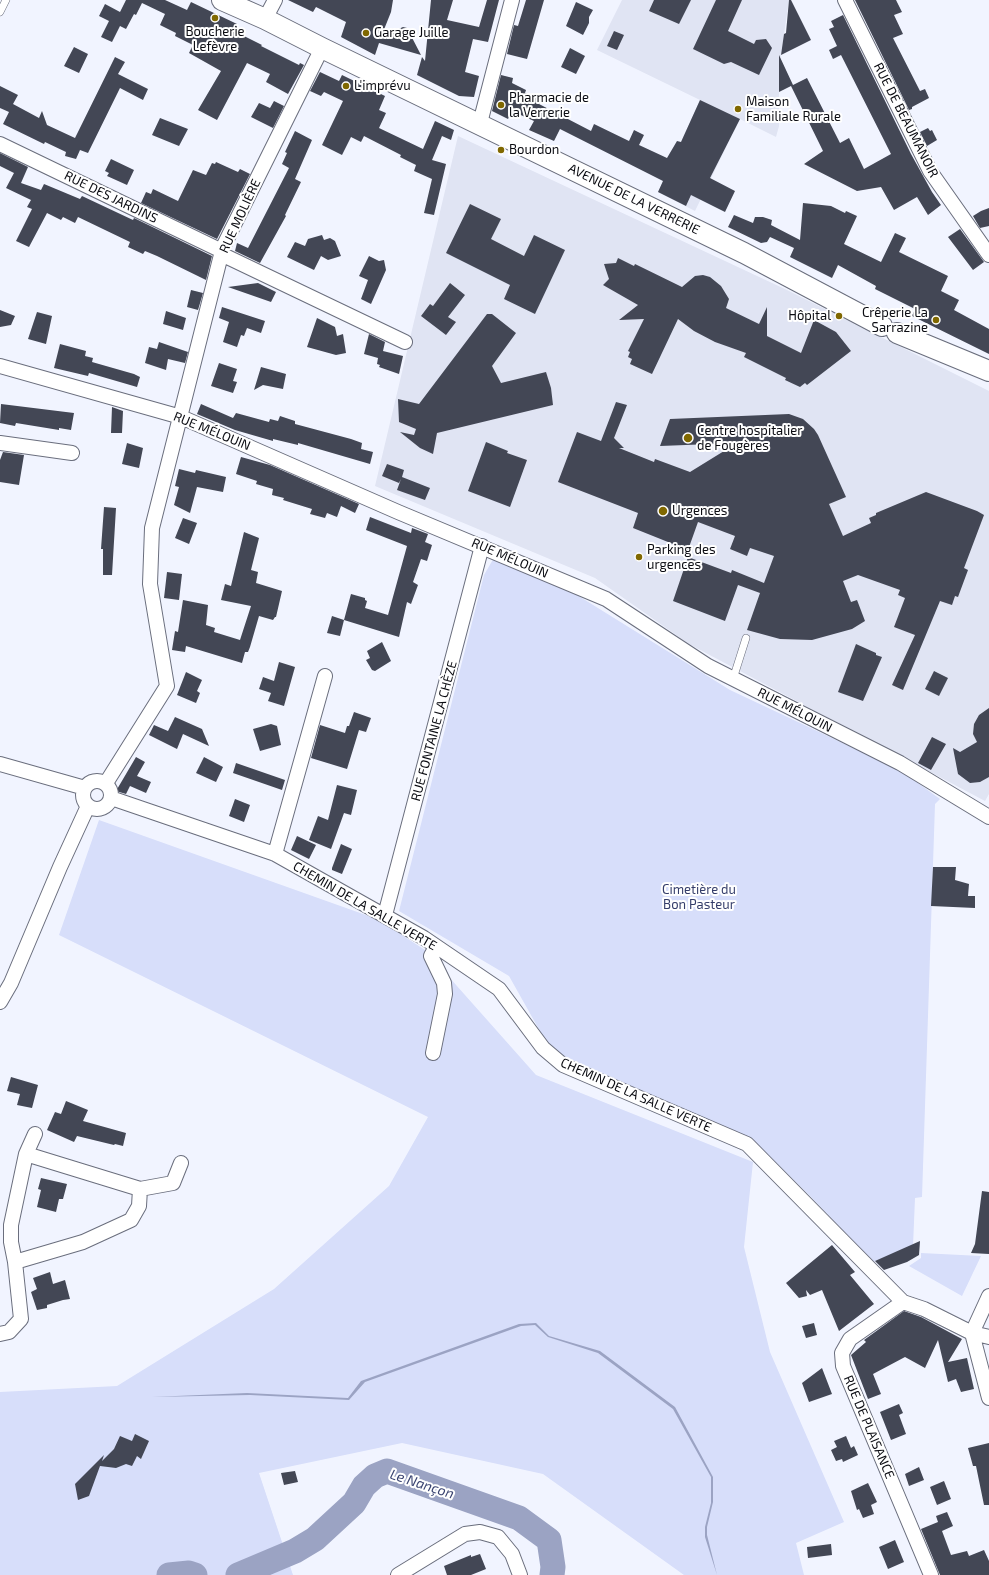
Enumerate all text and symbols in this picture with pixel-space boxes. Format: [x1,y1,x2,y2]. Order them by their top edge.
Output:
marker: Boucherie Lefèvre [210,13,220,23]
place label: Boucherie Lefèvre [185,24,245,55]
place label: Garage Juille [374,25,448,41]
marker: Garage Juille [361,28,371,38]
street label: RUE DE BEAUMANOIR [870,60,942,180]
place label: L'imprévu [354,78,411,94]
marker: L'imprévu [341,81,351,91]
place label: Pharmacie de la Verrerie [509,90,589,121]
place label: Maison Familiale Rurale [746,94,841,125]
marker: Pharmacie de la Verrerie [496,100,506,110]
marker: Maison Familiale Rurale [733,104,743,114]
place label: Bourdon [509,142,559,158]
marker: Bourdon [496,145,506,155]
street label: AVENUE DE LA VERRERIE [566,160,702,238]
street label: RUE DES JARDINS [62,168,160,226]
street label: RUE MOLIÈRE [216,177,264,255]
place label: Crêperie La Sarrazine [862,305,928,336]
place label: Hôpital [788,308,831,324]
marker: Hôpital [834,311,844,321]
marker: Crêperie La Sarrazine [931,315,941,325]
street label: RUE MÉLOUIN [171,408,253,454]
place label: Centre hospitalier de Fougères [697,423,802,454]
marker: Centre hospitalier de Fougères [682,432,694,444]
place label: Urgences [672,503,727,519]
marker: Urgences [657,505,669,517]
street label: RUE MÉLOUIN [469,535,551,581]
place label: Parking des urgences [647,542,716,573]
marker: Parking des urgences [634,552,644,562]
street label: RUE FONTAINE LA CHÈZE [408,659,460,803]
street label: RUE MÉLOUIN [755,684,835,736]
street label: CHEMIN DE LA SALLE VERTE [290,858,440,954]
park label: Cimetière du Bon Pasteur [662,882,736,913]
street label: CHEMIN DE LA SALLE VERTE [558,1055,714,1135]
street label: RUE DE PLAISANCE [840,1373,898,1481]
water label: Le Nançon [388,1466,456,1502]

